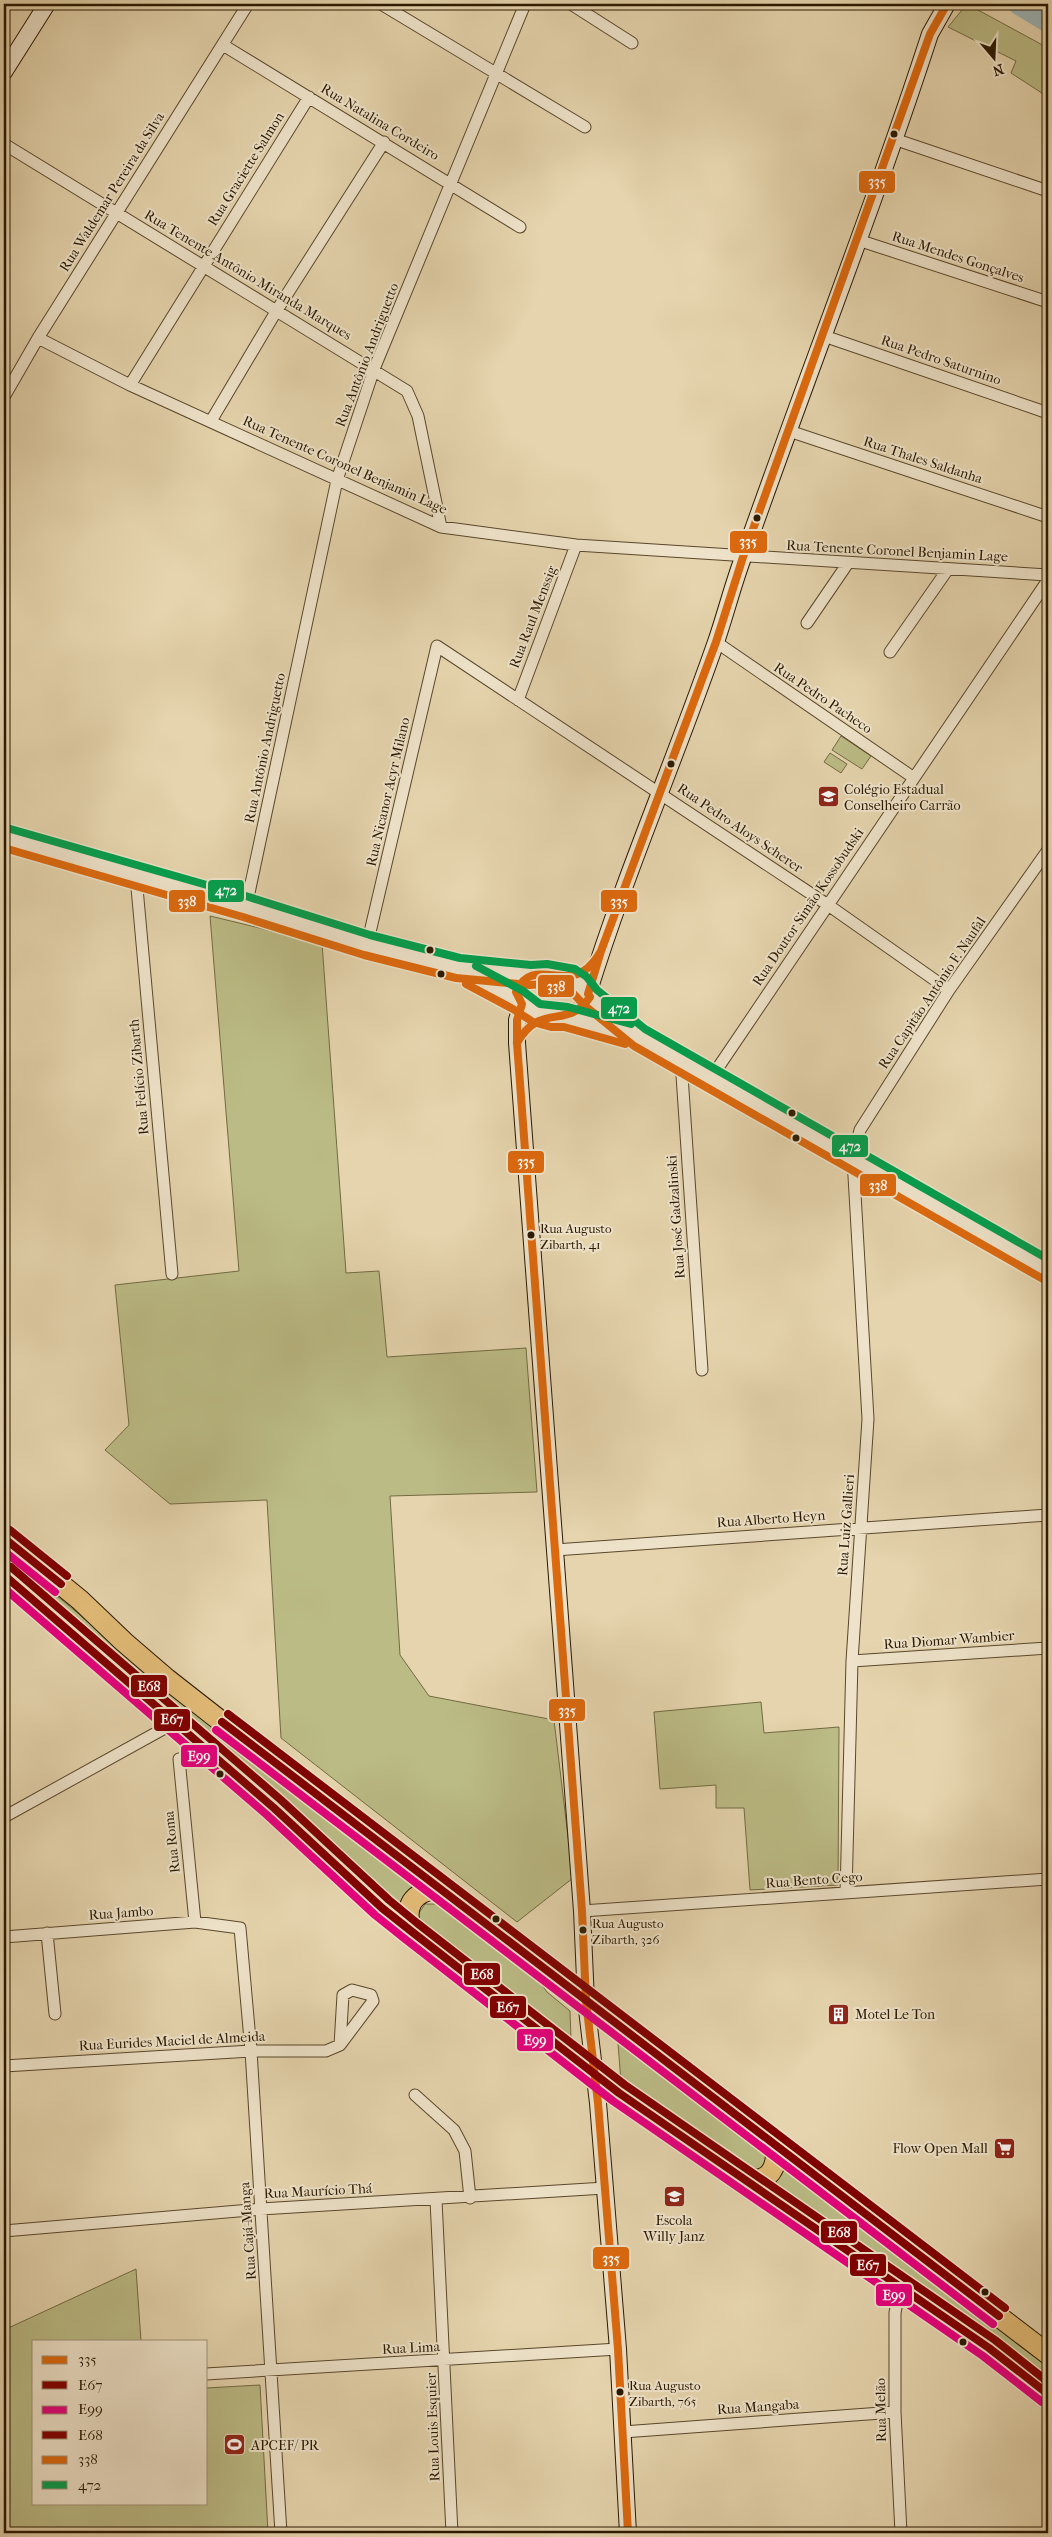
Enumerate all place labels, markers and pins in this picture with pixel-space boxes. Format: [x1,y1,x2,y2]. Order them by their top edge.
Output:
unlabelled marker [889,129,899,139]
unlabelled marker [752,513,762,523]
unlabelled marker [666,759,676,769]
place label: Colégio Estadual Conselheiro Carrão [844,781,961,814]
school or university icon: Colégio Estadual Conselheiro Carrão [816,785,840,809]
unlabelled marker [425,945,435,955]
unlabelled marker [436,969,446,979]
unlabelled marker [787,1108,797,1118]
unlabelled marker [791,1133,801,1143]
place label: Rua Augusto Zibarth, 41 [540,1221,612,1252]
marker: Rua Augusto Zibarth, 41 [526,1230,536,1240]
unlabelled marker [215,1769,225,1779]
unlabelled marker [491,1914,501,1924]
place label: Rua Augusto Zibarth, 326 [592,1916,664,1947]
marker: Rua Augusto Zibarth, 326 [578,1925,588,1935]
building icon: Motel Le Ton [827,2002,851,2026]
place label: Motel Le Ton [855,2006,935,2023]
supermarket icon: Flow Open Mall [992,2136,1016,2160]
place label: Flow Open Mall [892,2140,988,2157]
school or university icon: Escola Willy Janz [662,2185,686,2209]
place label: Escola Willy Janz [642,2212,705,2245]
unlabelled marker [980,2287,990,2297]
unlabelled marker [958,2337,968,2347]
place label: Rua Augusto Zibarth, 765 [629,2378,701,2409]
marker: Rua Augusto Zibarth, 765 [615,2387,625,2397]
sports icon: APCEF/ PR [223,2433,247,2457]
place label: APCEF/ PR [250,2437,320,2454]

